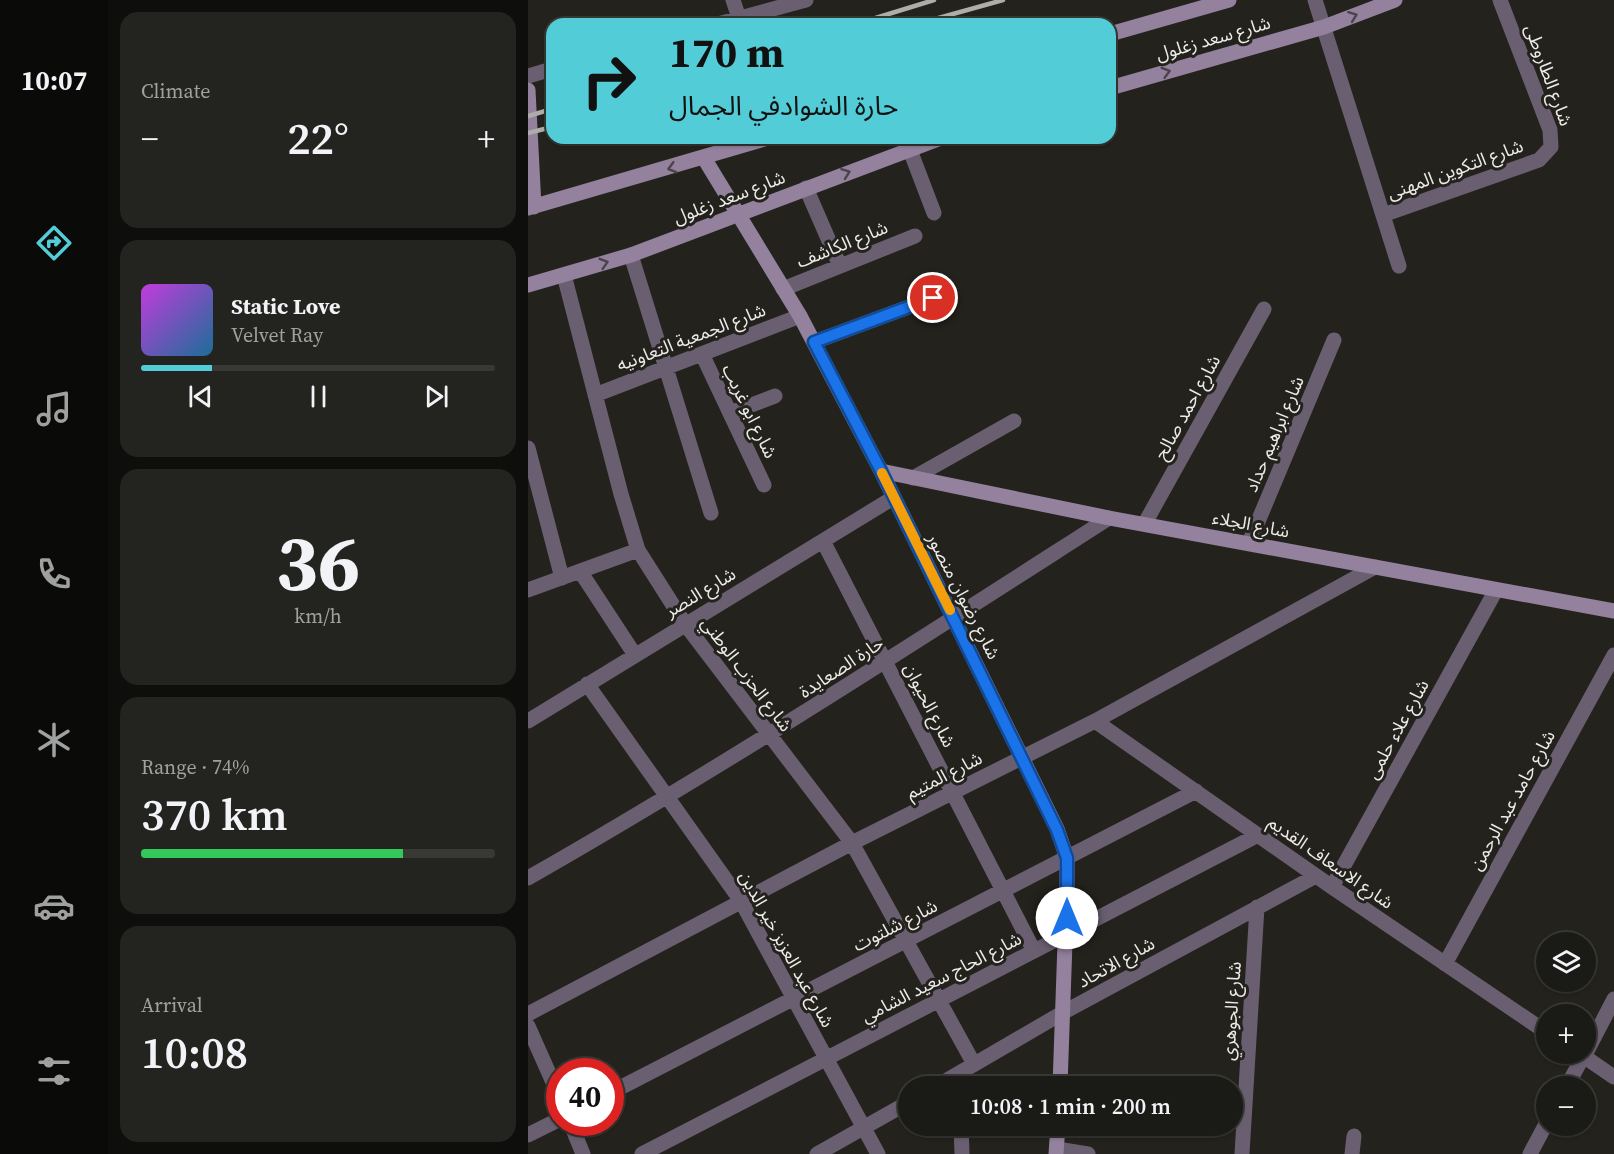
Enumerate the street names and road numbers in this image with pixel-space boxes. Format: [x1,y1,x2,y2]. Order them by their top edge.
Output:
street label: شارع سعد زغلول [1153,10,1274,68]
street label: شارع الطاروطى [1517,21,1579,130]
street label: شارع التكوين المهنى [1383,133,1527,207]
street label: شارع سعد زغلول [669,164,789,232]
street label: شارع الكاشف [793,214,892,276]
street label: شارع الجمعية التعاونيه [613,297,770,379]
street label: شارع احمد صالح [1148,350,1228,465]
street label: شارع ابو غريب [715,360,784,463]
street label: شارع ابراهيم حداد [1238,372,1312,497]
street label: شارع الجلاء [1210,504,1292,546]
street label: شارع رضوان منصور [919,528,1007,664]
street label: شارع النصر [659,561,741,625]
street label: شارع الحزب الوطني [694,611,799,738]
street label: حارة الصعايدة [794,630,888,704]
street label: شارع الحيوان [896,659,962,752]
street label: شارع علاء حلمى [1359,675,1436,784]
street label: شارع حامد عبد الرحمن [1463,725,1563,876]
street label: شارع المتيم [902,745,987,807]
street label: شارع الاسعاف القديم [1262,809,1399,916]
street label: شارع عبد العزيز خير الدين [732,866,841,1033]
street label: شارع شلتوت [848,893,943,959]
street label: شارع الحاج سعيد الشامي [857,926,1026,1030]
street label: شارع الاتحاد [1073,931,1160,995]
street label: شارع الجوهري [1215,961,1249,1062]

